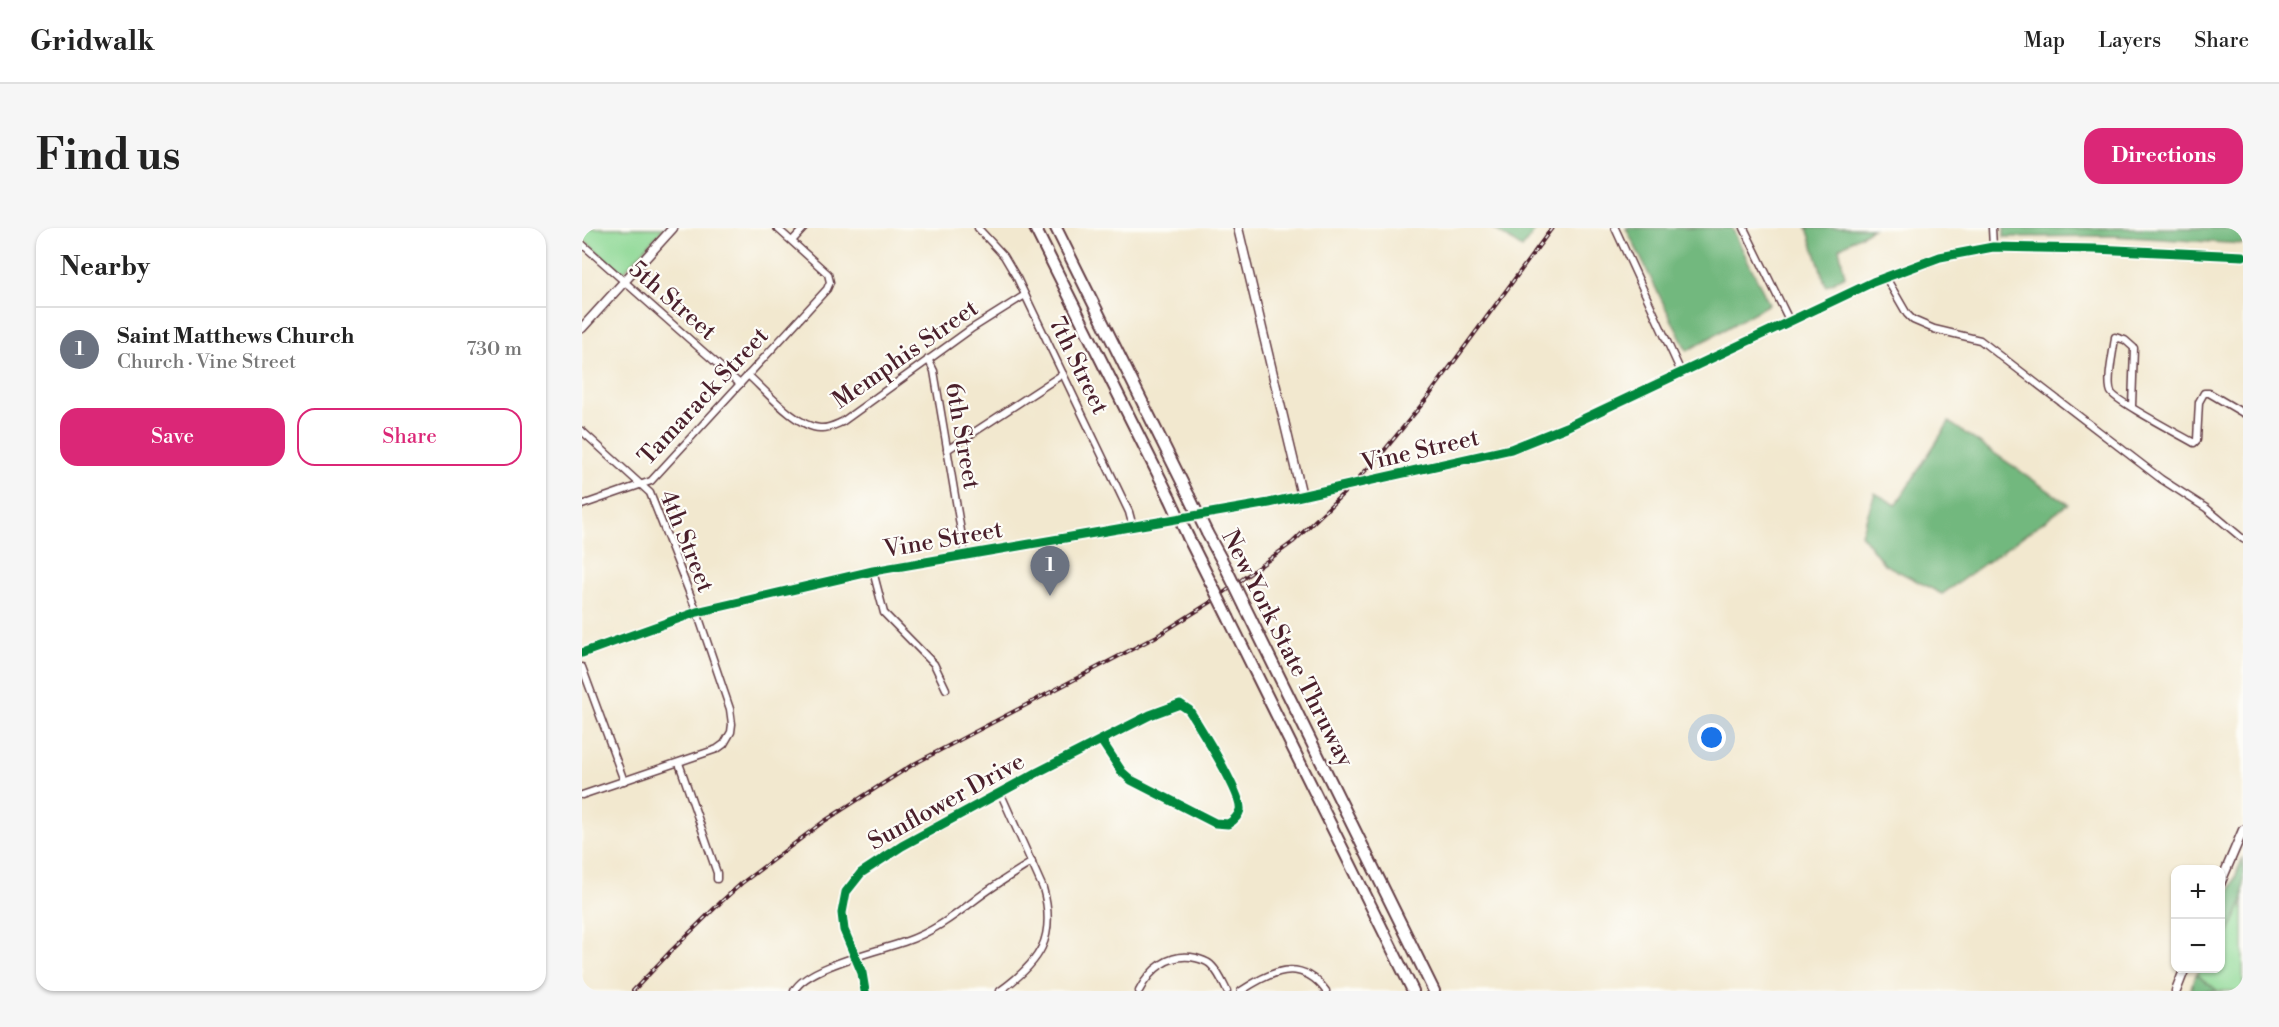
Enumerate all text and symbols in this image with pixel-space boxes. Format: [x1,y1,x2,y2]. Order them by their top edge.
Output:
text: Gridwalk [30,24,154,59]
text: Map [2024,28,2065,54]
text: Layers [2098,28,2161,54]
text: Share [2194,28,2249,54]
button: Directions [2084,128,2243,184]
text: Find us [36,130,180,183]
text: Nearby [60,251,150,283]
street label: 5th Street [622,255,723,347]
street label: Memphis Street [827,293,985,416]
street label: 7th Street [1042,312,1115,420]
street label: Tamarack Street [632,321,776,472]
text: Saint Matthews Church [117,323,354,350]
text: 1 [75,337,84,362]
text: 730 m [466,337,522,362]
text: Church · Vine Street [117,350,296,375]
street label: 6th Street [938,381,986,492]
button: Save [60,408,285,466]
button: Share [297,408,522,466]
street label: Vine Street [1357,423,1483,479]
street label: 4th Street [652,486,720,597]
street label: Vine Street [880,515,1005,565]
street label: New York State Thruway [1214,525,1360,772]
pin: 1 [1030,546,1070,596]
your location [1697,723,1726,752]
street label: Sunflower Drive [863,747,1030,857]
map controls [2171,865,2225,973]
button: + [2171,865,2225,919]
button: − [2171,919,2225,973]

